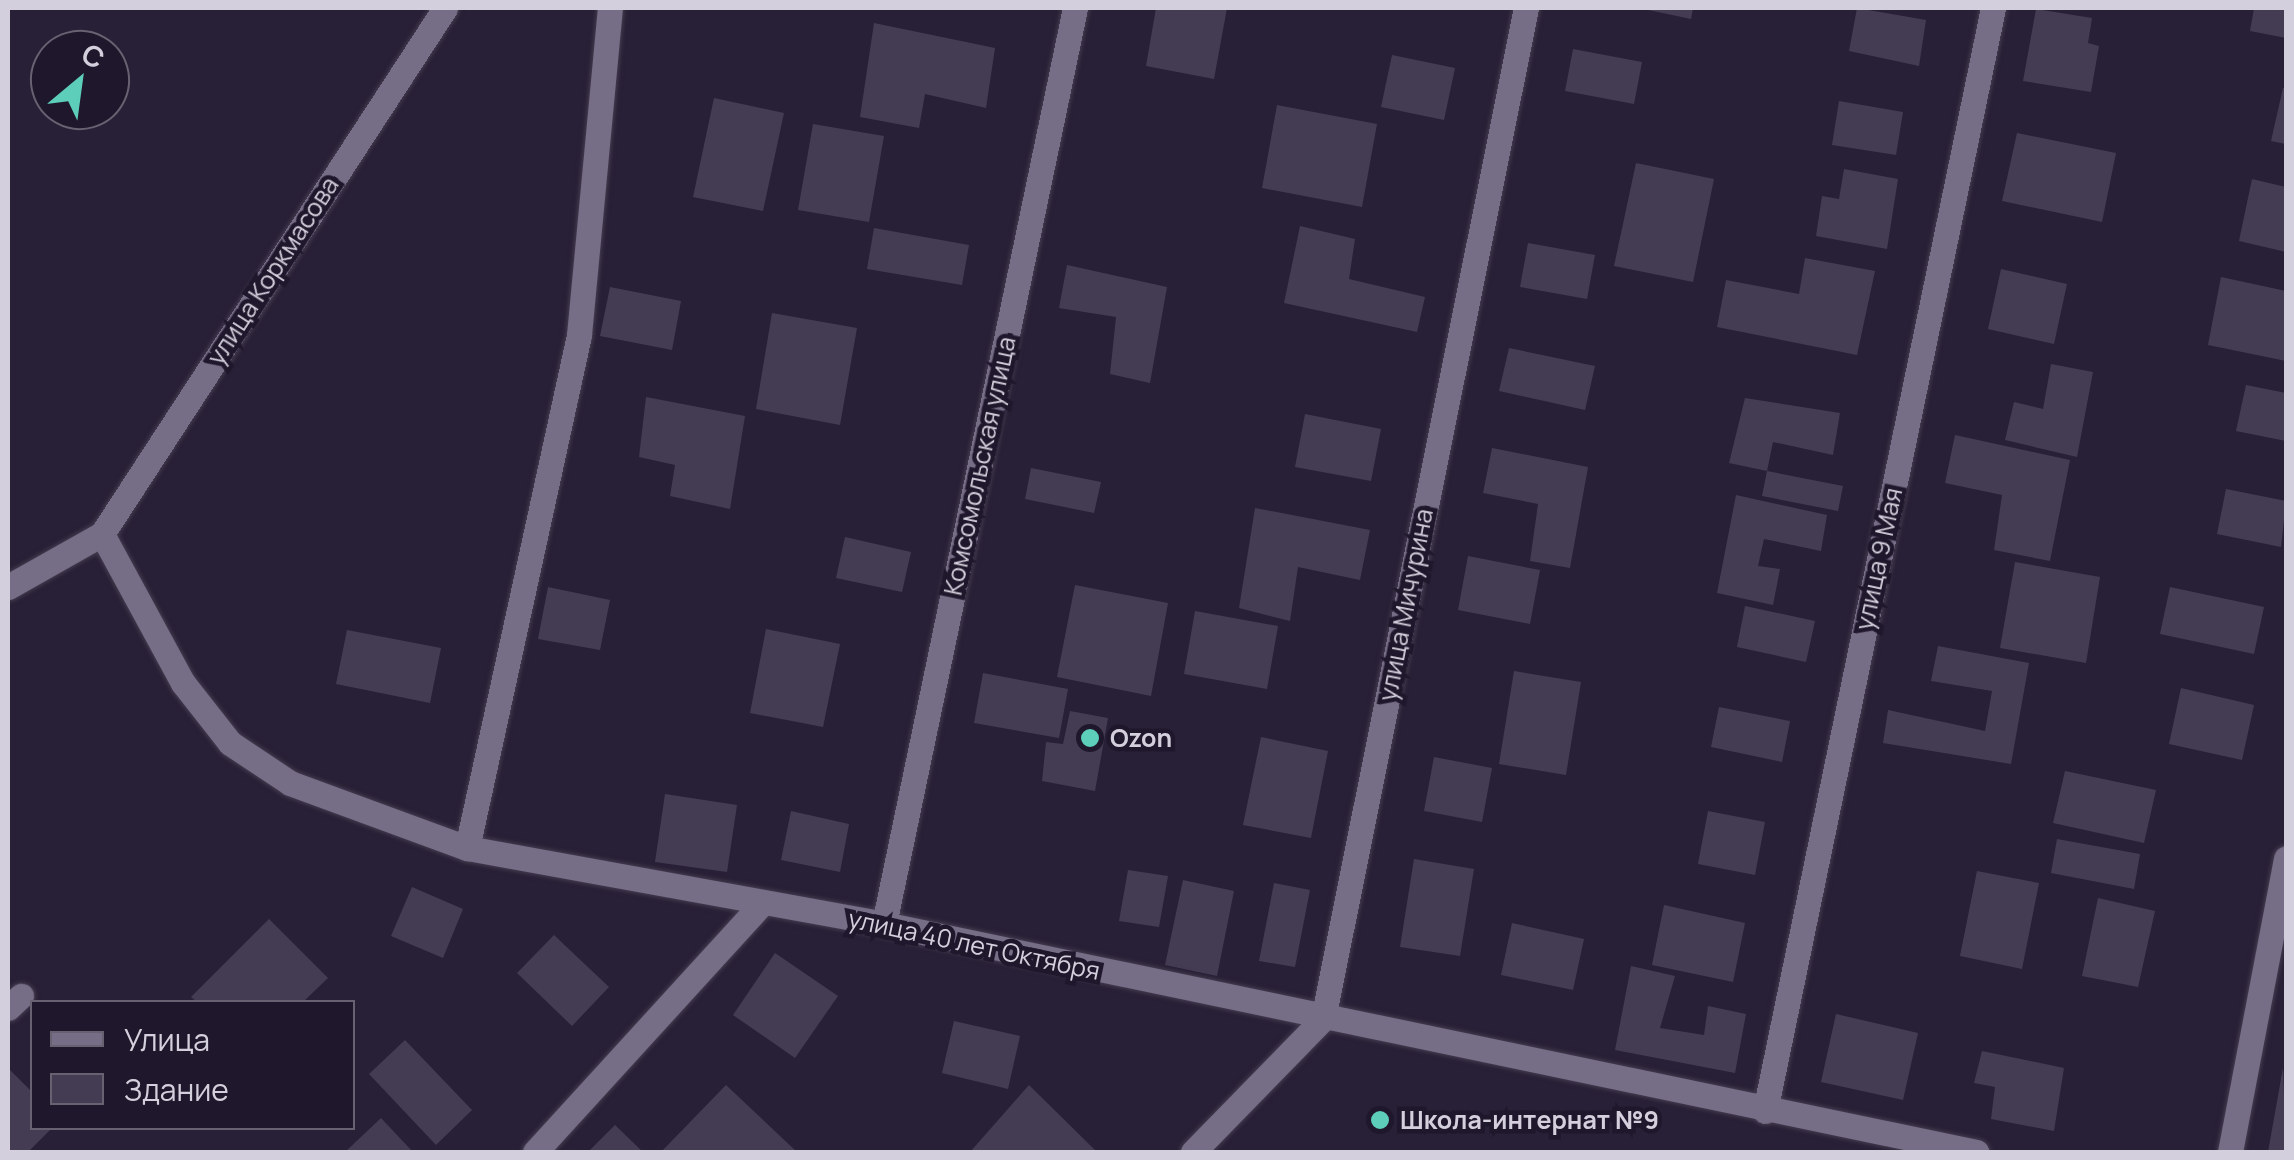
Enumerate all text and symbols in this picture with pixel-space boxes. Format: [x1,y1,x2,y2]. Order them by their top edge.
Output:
north arrow [30,30,130,130]
text: С [75,34,112,77]
street label: улица Коркмасова [201,171,345,371]
street label: Комсомольская улица [938,334,1022,598]
street label: улица 9 Мая [1849,485,1909,633]
street label: улица Мичурина [1373,506,1439,704]
place label: Ozon [1110,723,1172,753]
marker: Ozon [1079,727,1101,749]
street label: улица 40 лет Октября [845,904,1103,986]
legend [30,1000,355,1130]
text: Улица [124,1019,210,1060]
text: Здание [124,1069,229,1110]
place label: Школа-интернат №9 [1400,1105,1659,1135]
marker: Школа-интернат №9 [1369,1109,1391,1131]

